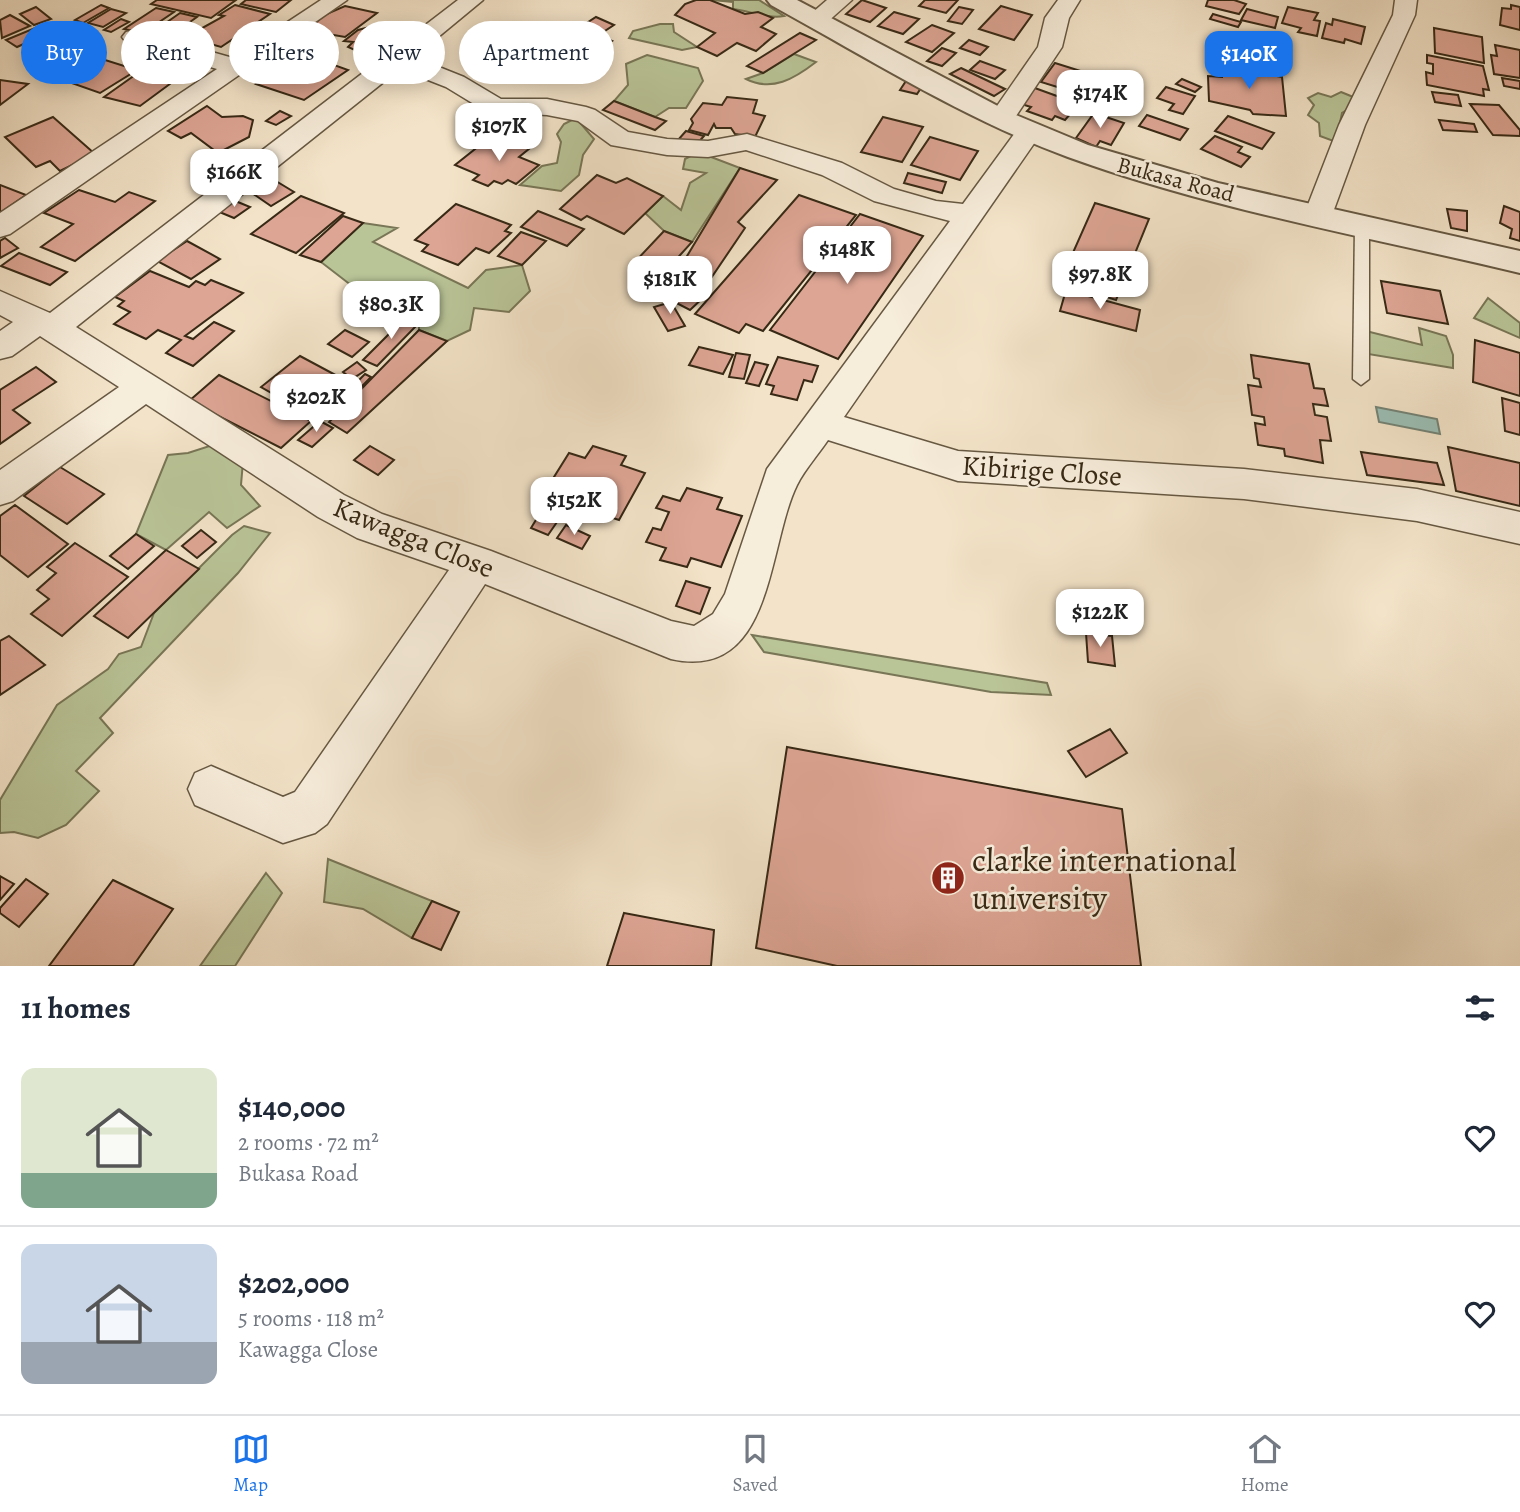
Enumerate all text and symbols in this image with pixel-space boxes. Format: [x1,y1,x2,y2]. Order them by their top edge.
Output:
chip: Buy [21,21,107,84]
chip: Rent [121,21,215,84]
chip: Filters [229,21,339,84]
chip: New [353,21,445,84]
chip: Apartment [459,21,614,84]
pin: $140K [1200,32,1298,91]
text: $140K [1221,38,1277,69]
pin: $174K [1051,71,1149,130]
text: $174K [1073,77,1127,108]
pin: $107K [450,104,548,163]
text: $107K [471,110,527,141]
street label: Bukasa Road [1114,149,1239,210]
pin: $166K [185,150,283,209]
text: $166K [206,156,262,187]
pin: $148K [798,226,896,286]
text: $148K [819,233,875,264]
pin: $97.8K [1043,252,1157,311]
pin: $181K [621,256,719,316]
text: $97.8K [1068,258,1132,289]
text: $181K [643,263,697,294]
pin: $80.3K [334,282,448,341]
text: $80.3K [359,288,423,319]
pin: $202K [267,374,365,434]
text: $202K [286,381,346,412]
street label: Kibirige Close [961,446,1123,496]
pin: $152K [525,477,623,537]
text: $152K [547,484,602,515]
street label: Kawagga Close [327,488,500,587]
pin: $122K [1051,590,1149,649]
text: $122K [1072,596,1128,627]
place label: clarke international university [972,837,1236,920]
building icon: clarke international university [929,859,967,897]
text: 11 homes [21,988,131,1028]
icon: filters [1461,989,1499,1027]
text: $140,000 [238,1087,345,1127]
icon: home [77,1096,161,1180]
icon: heart [1461,1119,1499,1157]
text: 2 rooms · 72 m² [238,1127,379,1158]
text: Bukasa Road [238,1158,358,1189]
text: $202,000 [238,1263,349,1303]
icon: home [77,1272,161,1356]
icon: heart [1461,1295,1499,1333]
text: 5 rooms · 118 m² [238,1303,384,1334]
text: Kawagga Close [238,1334,378,1365]
tab: Map [232,1430,270,1498]
tab: Saved [733,1430,778,1498]
tab: Home [1241,1430,1288,1498]

